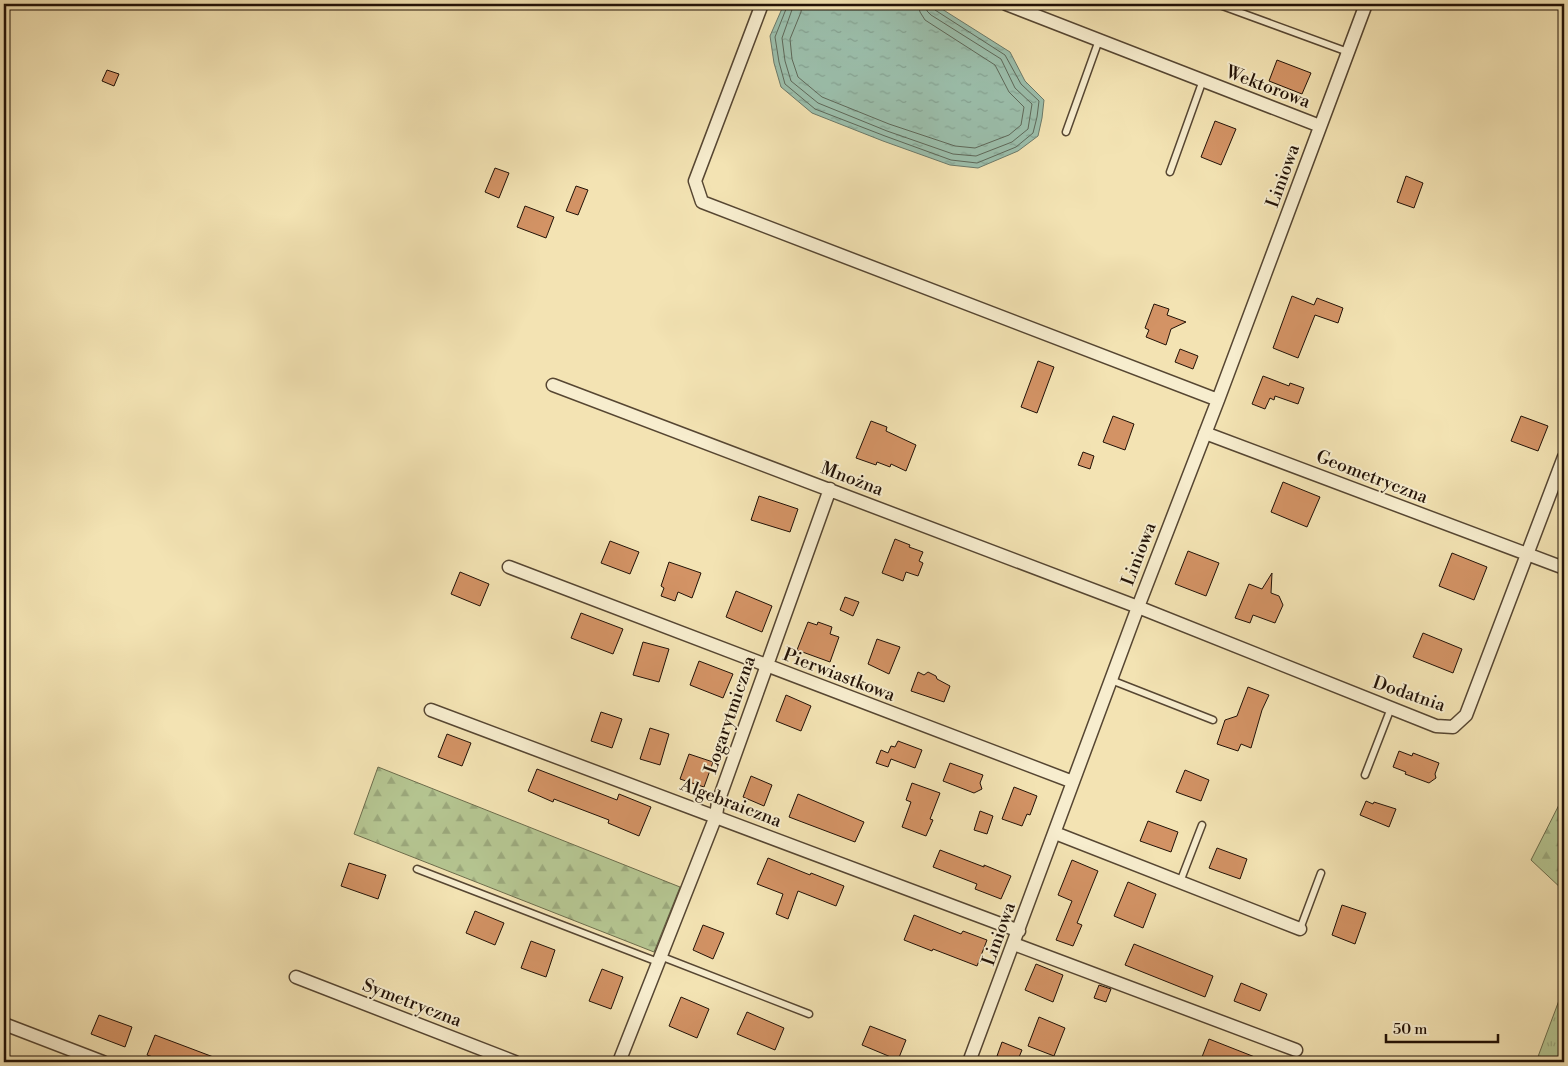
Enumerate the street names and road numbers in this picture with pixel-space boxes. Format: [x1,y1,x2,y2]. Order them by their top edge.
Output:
street label: Wektorowa [1221,60,1314,114]
street label: Liniowa [1261,140,1305,211]
street label: Geometryczna [1313,445,1432,509]
street label: Mnożna [817,457,887,502]
street label: Liniowa [1116,518,1162,589]
street label: Pierwiastkowa [780,643,899,707]
street label: Logarytmiczna [699,652,761,777]
street label: Dodatnia [1370,671,1449,717]
street label: Algebraiczna [676,773,786,833]
street label: Liniowa [977,898,1021,969]
street label: Symetryczna [359,974,466,1033]

